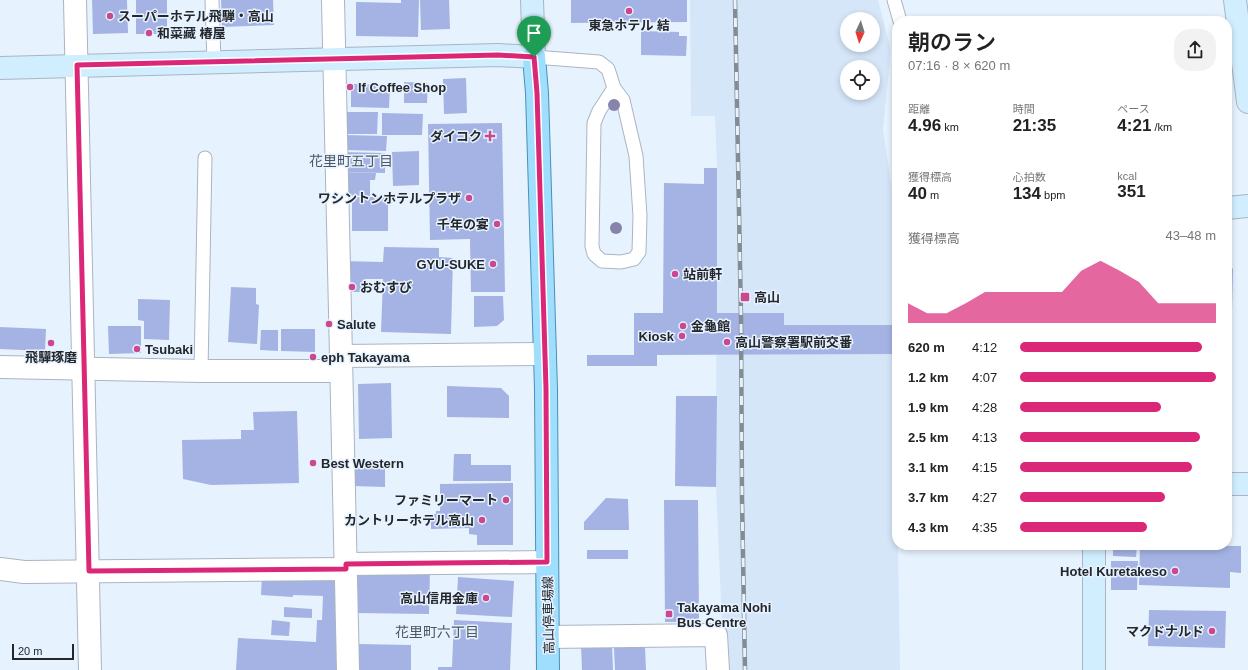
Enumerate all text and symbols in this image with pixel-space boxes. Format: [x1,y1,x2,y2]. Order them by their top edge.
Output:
marker: 東急ホテル 結 [624,6,634,16]
place label: スーパーホテル飛騨・高山 [118,9,274,24]
marker: スーパーホテル飛騨・高山 [105,11,115,21]
north arrow [840,12,880,52]
map controls [840,12,880,100]
pin [517,16,551,57]
place label: 東急ホテル 結 [588,18,670,33]
icon: arrive [523,22,545,44]
place label: 和菜藏 樁屋 [157,26,226,41]
marker: 和菜藏 樁屋 [144,28,154,38]
button: share [1174,29,1216,71]
text: 朝のラン [908,30,996,55]
text: 07:16 · 8 × 620 m [908,58,1010,73]
button: locate [840,60,880,100]
place label: If Coffee Shop [358,80,446,95]
marker: If Coffee Shop [345,82,355,92]
text: 距離 [908,103,930,115]
text: 時間 [1013,103,1035,115]
text: ペース [1117,103,1150,115]
text: 4.96 [908,116,941,135]
text: 21:35 [1013,116,1056,135]
text: 4:21 [1117,116,1151,135]
text: km [941,121,959,133]
text: /km [1151,121,1172,133]
place label: ダイコク [430,129,482,144]
marker: ダイコク [485,131,495,141]
district label: 花里町五丁目 [309,153,393,169]
text: kcal [1117,170,1137,182]
text: 獲得標高 [908,171,952,183]
text: 心拍数 [1013,171,1046,183]
text: 351 [1117,182,1146,201]
text: 40 [908,184,927,203]
text: 134 [1013,184,1041,203]
text: m [927,189,939,201]
text: bpm [1041,189,1066,201]
place label: ワシントンホテルプラザ [318,191,461,206]
marker: ワシントンホテルプラザ [464,193,474,203]
place label: 千年の宴 [437,217,489,232]
marker: 千年の宴 [492,219,502,229]
text: 43–48 m [1165,228,1216,243]
text: 獲得標高 [908,231,960,246]
place label: GYU-SUKE [416,257,485,272]
marker: GYU-SUKE [488,259,498,269]
place label: 站前軒 [683,267,722,282]
marker: 站前軒 [670,269,680,279]
place label: おむすび [360,280,412,295]
marker: おむすび [347,282,357,292]
place label: 高山 [754,290,780,305]
marker: 高山 [739,291,751,303]
place label: Salute [337,317,376,332]
marker: Salute [324,319,334,329]
place label: 金龜館 [691,319,730,334]
marker: 金龜館 [678,321,688,331]
place label: Kiosk [639,329,675,344]
marker: Kiosk [677,331,687,341]
place label: 高山警察署駅前交番 [735,335,852,350]
marker: 高山警察署駅前交番 [722,337,732,347]
marker: 飛驒琢磨 [46,338,56,348]
text: 620 m [908,340,945,355]
text: 4:12 [972,340,997,355]
place label: Tsubaki [145,342,193,357]
marker: Tsubaki [132,344,142,354]
place label: 飛驒琢磨 [25,350,77,365]
place label: eph Takayama [321,350,410,365]
marker: eph Takayama [308,352,318,362]
text: 1.2 km [908,370,948,385]
text: 4:07 [972,370,997,385]
text: 1.9 km [908,400,948,415]
text: 4:28 [972,400,997,415]
text: 2.5 km [908,430,948,445]
text: 4:13 [972,430,997,445]
place label: Best Western [321,456,404,471]
marker: Best Western [308,458,318,468]
text: 3.1 km [908,460,948,475]
text: 4:15 [972,460,997,475]
text: 3.7 km [908,490,948,505]
text: 4:27 [972,490,997,505]
place label: ファミリーマート [394,493,498,508]
marker: ファミリーマート [501,495,511,505]
place label: カントリーホテル高山 [344,513,474,528]
marker: カントリーホテル高山 [477,515,487,525]
text: 4.3 km [908,520,948,535]
text: 4:35 [972,520,997,535]
place label: Hotel Kuretakeso [1060,564,1167,579]
marker: Hotel Kuretakeso [1170,566,1180,576]
street label: 高山停車場線 [540,576,557,654]
place label: 高山信用金庫 [400,591,478,606]
marker: 高山信用金庫 [481,593,491,603]
place label: Takayama Nohi Bus Centre [677,600,771,630]
marker: Takayama Nohi Bus Centre [664,609,674,619]
district label: 花里町六丁目 [395,624,479,640]
place label: マクドナルド [1126,624,1204,639]
marker: マクドナルド [1207,626,1217,636]
scale bar [12,642,74,661]
text: 20 m [18,645,42,657]

